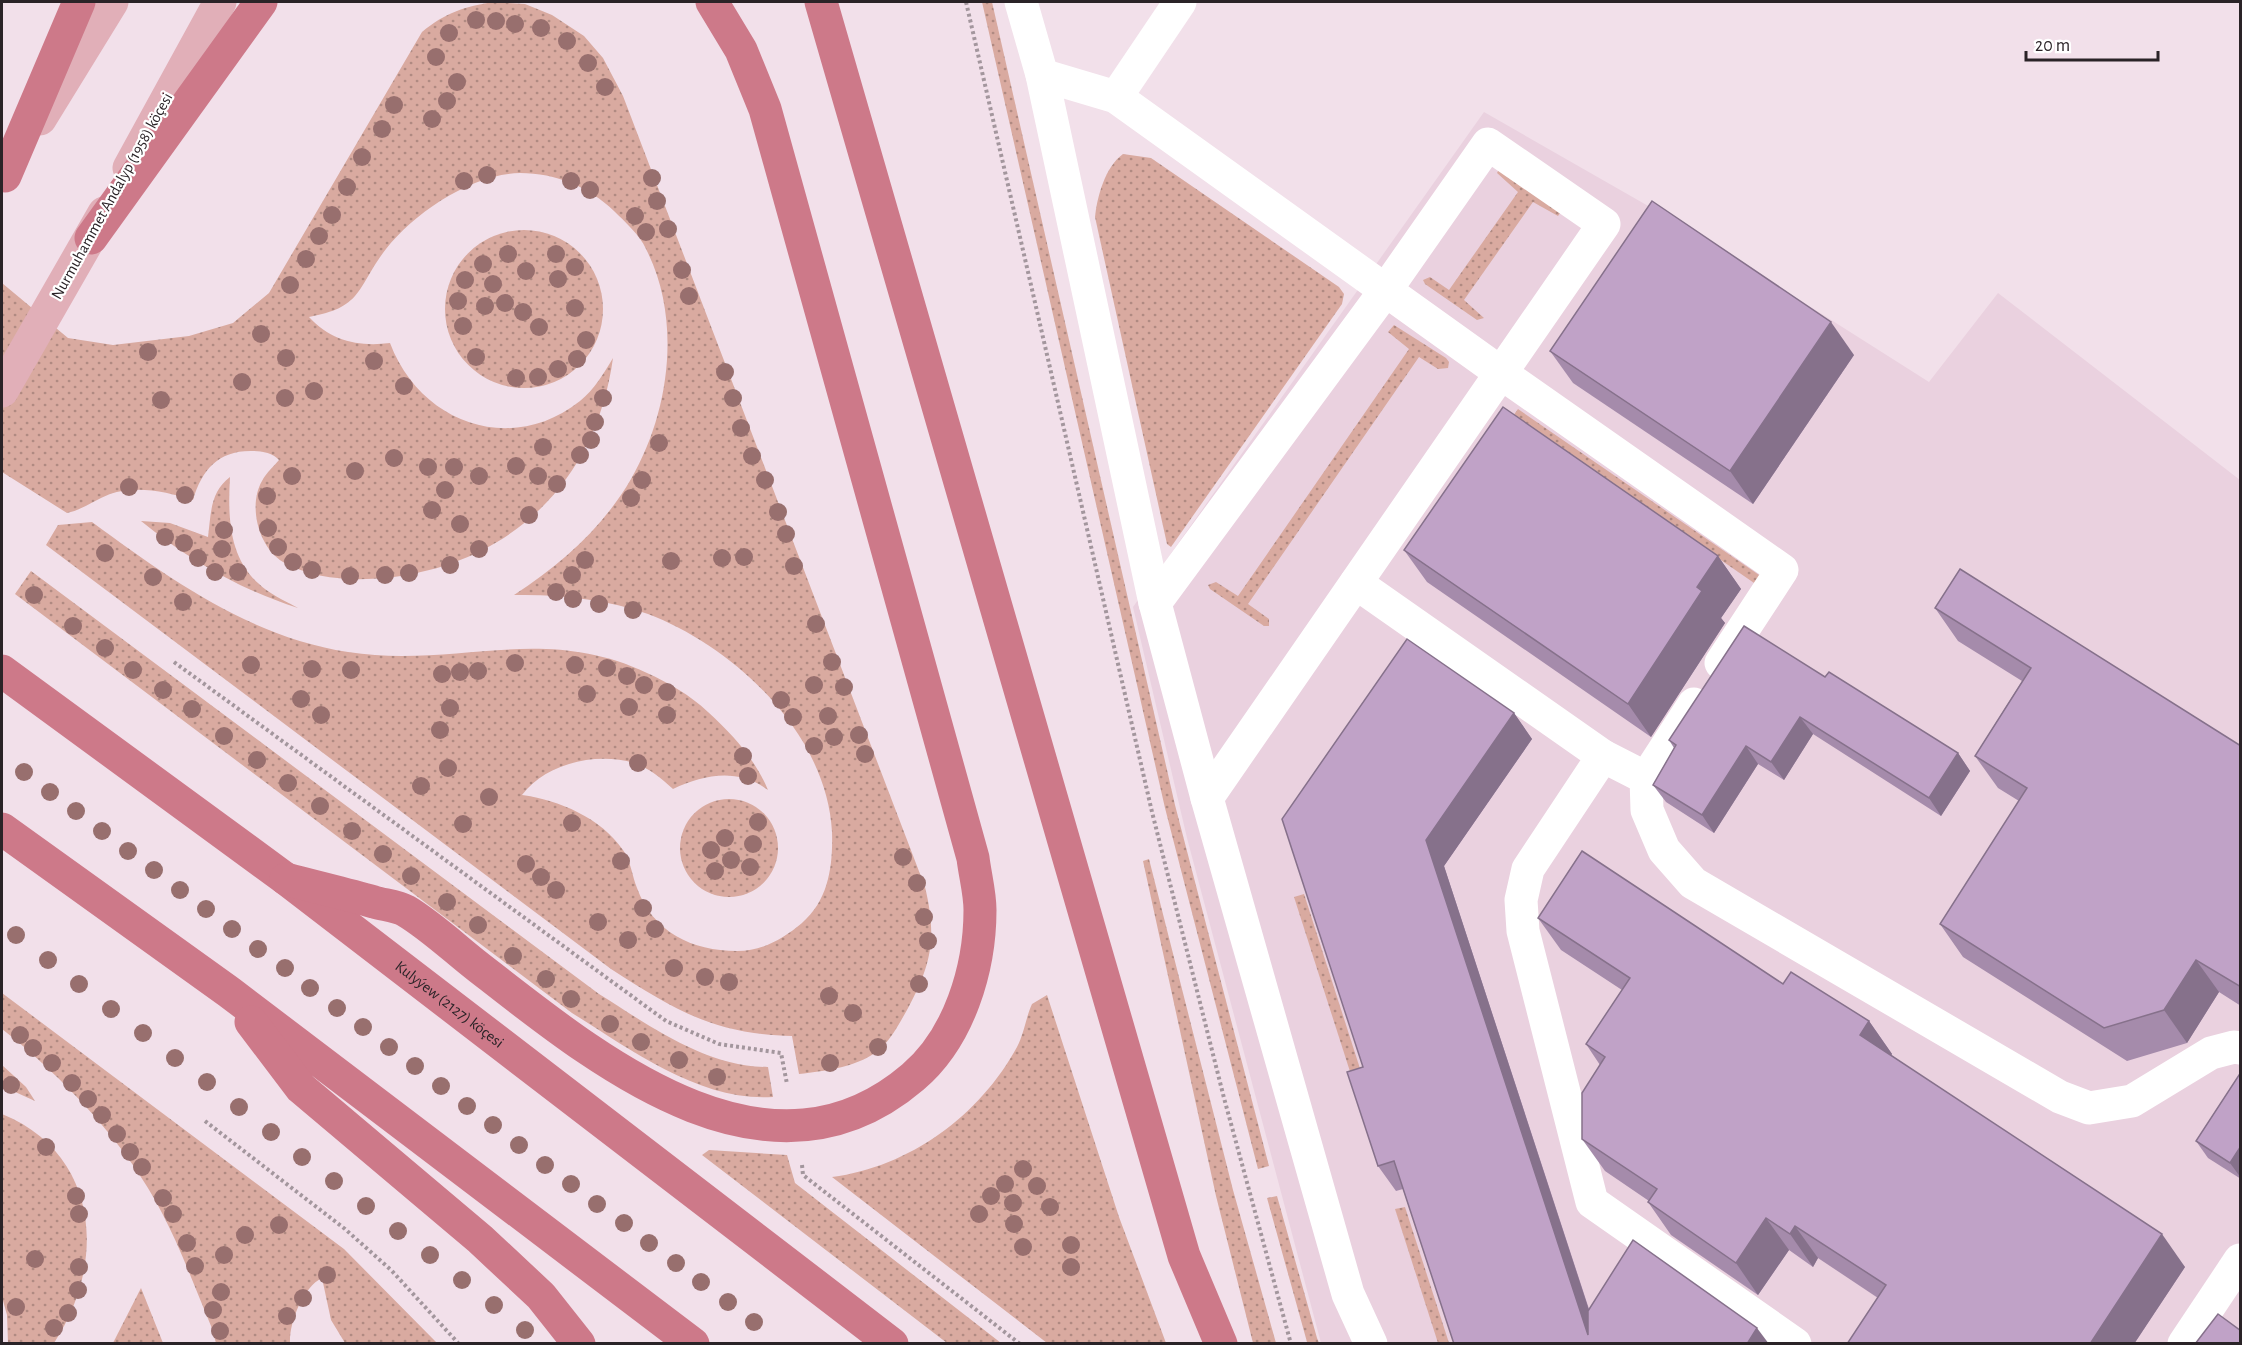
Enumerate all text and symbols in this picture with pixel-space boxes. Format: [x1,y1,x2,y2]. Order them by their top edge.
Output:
scale bar [2026,24,2158,62]
text: 20 m [2035,37,2070,55]
street label: Nurmuhammet Andalyp (1958) köçesi [48,90,176,302]
street label: Kulyýew (2127) köçesi [392,958,507,1051]

